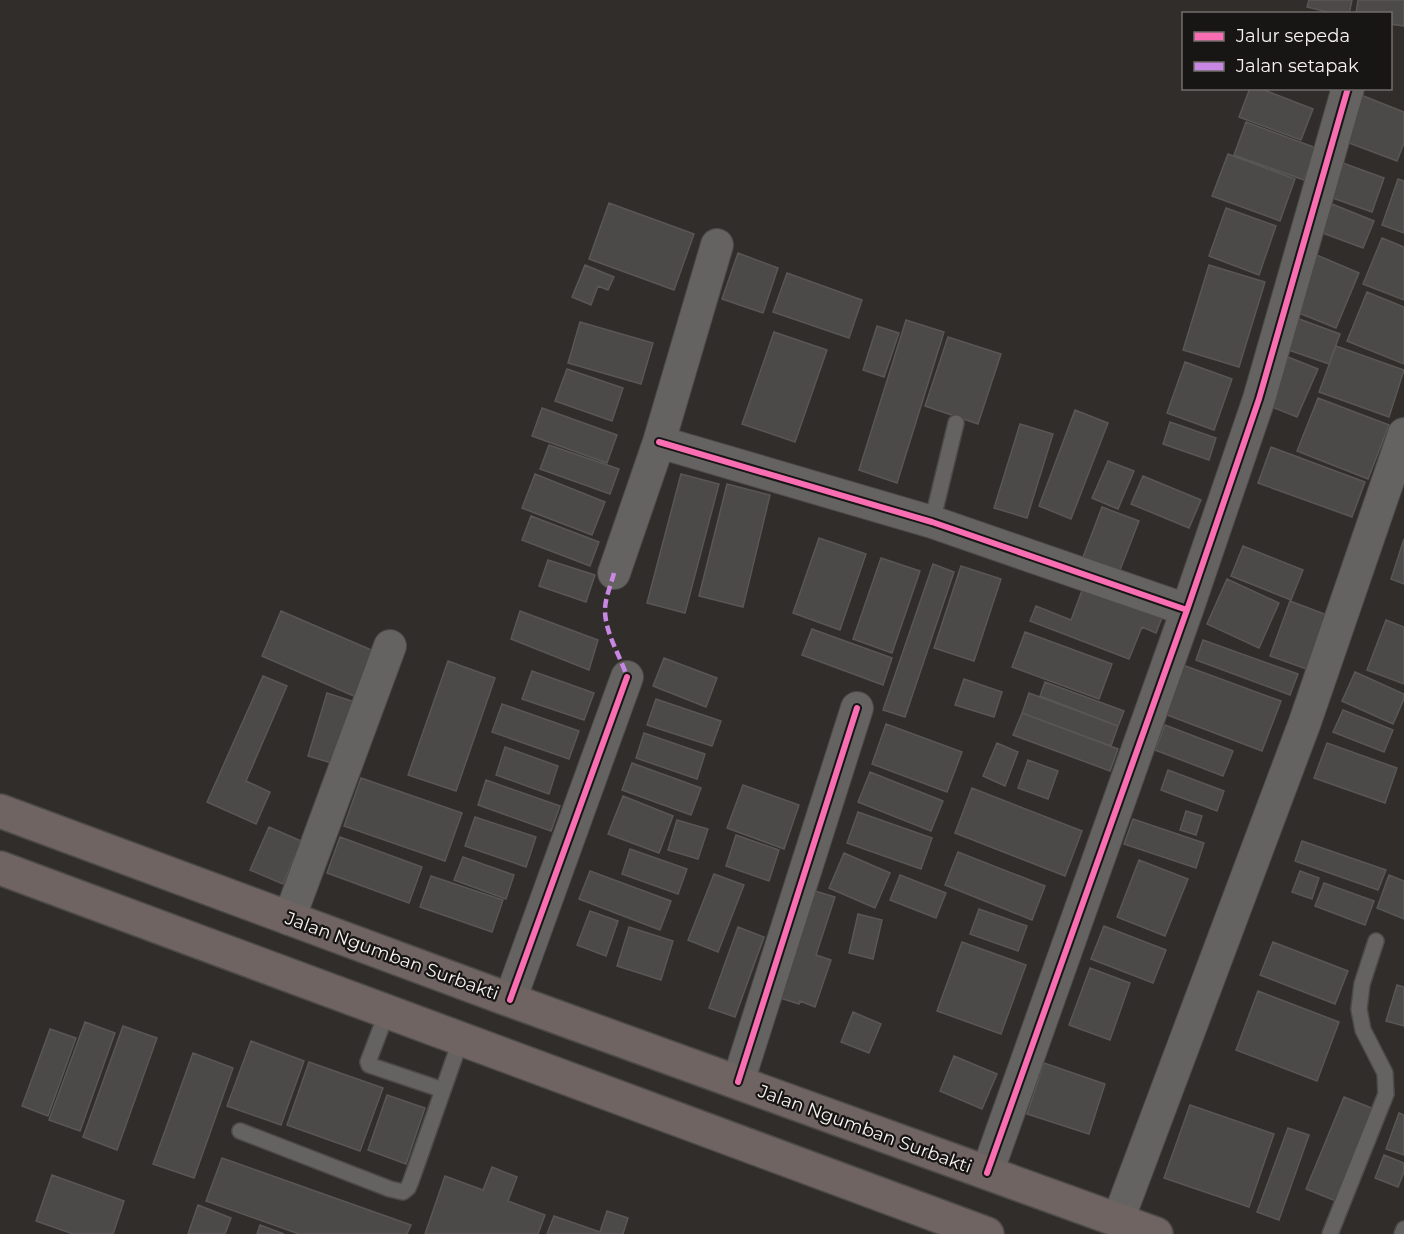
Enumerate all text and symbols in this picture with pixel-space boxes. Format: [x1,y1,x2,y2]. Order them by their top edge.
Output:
legend [1182,12,1392,90]
text: Jalur sepeda [1235,25,1350,47]
text: Jalan setapak [1235,55,1359,77]
street label: Jalan Ngumban Surbakti [281,907,502,1005]
street label: Jalan Ngumban Surbakti [754,1080,975,1178]

